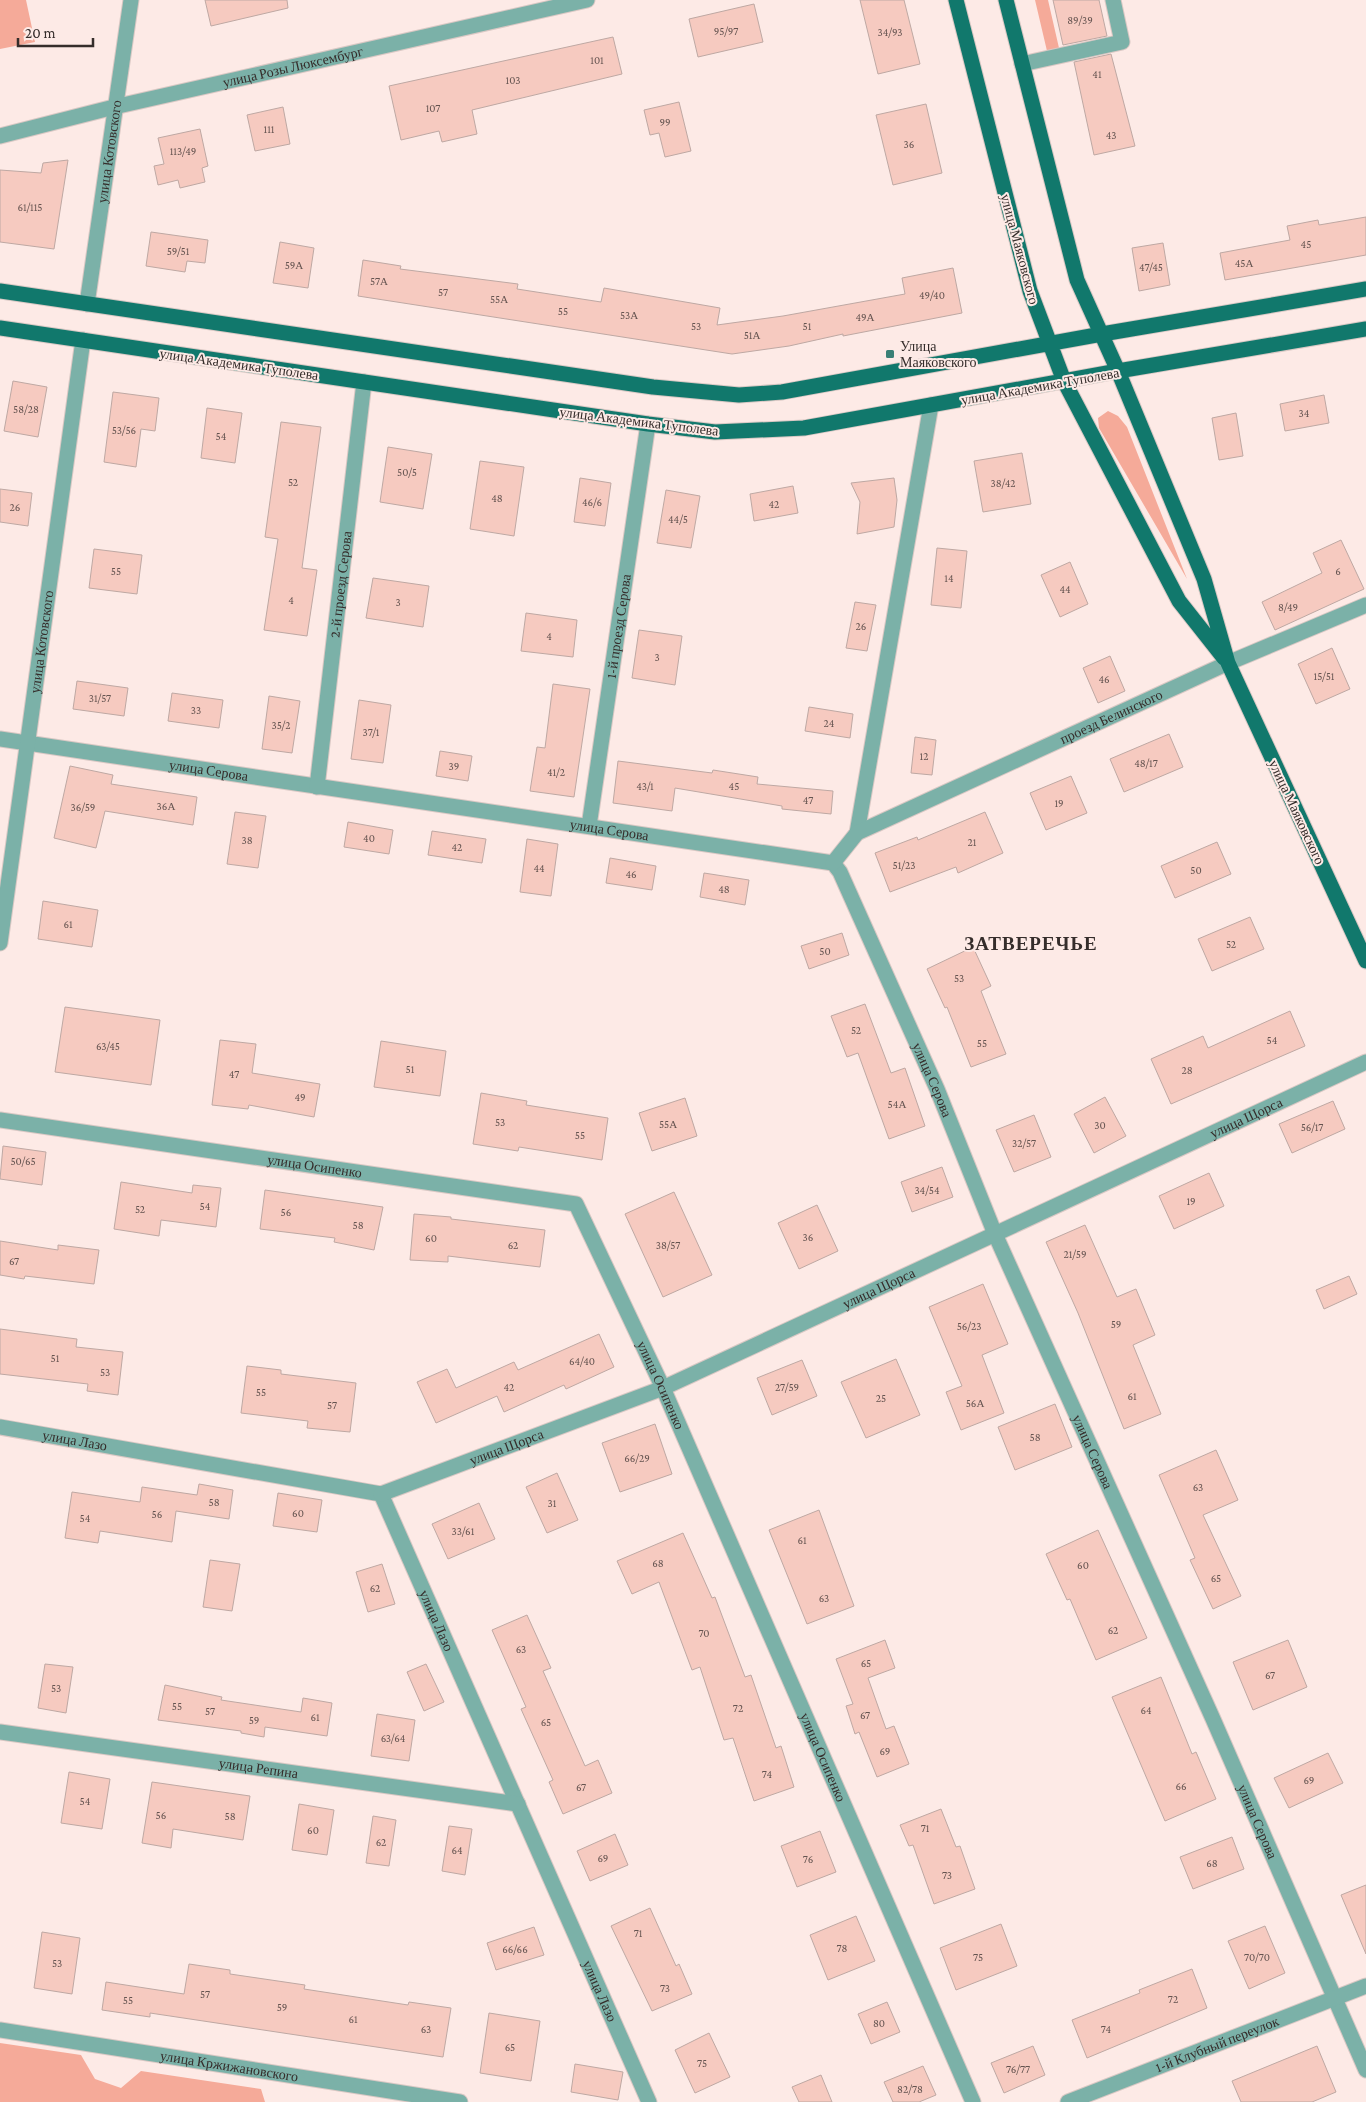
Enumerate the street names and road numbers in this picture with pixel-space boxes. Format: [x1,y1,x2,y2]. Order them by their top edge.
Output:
street label: улица Розы Люксембург [221,43,365,90]
street label: улица Котовского [94,99,124,204]
street label: улица Маяковского [998,192,1042,306]
street label: улица Академика Туполева [159,345,320,383]
street label: улица Академика Туполева [960,364,1121,408]
street label: улица Академика Туполева [559,403,720,439]
street label: 2-й проезд Серова [326,529,355,639]
street label: 1-й проезд Серова [603,572,634,679]
street label: улица Котовского [26,589,56,694]
street label: проезд Белинского [1057,686,1165,747]
street label: улица Серова [168,756,250,784]
street label: улица Маяковского [1266,757,1328,867]
street label: улица Серова [569,816,651,844]
street label: улица Серова [909,1040,956,1120]
street label: улица Щорса [1207,1094,1286,1141]
street label: улица Осипенко [266,1151,363,1181]
street label: улица Щорса [840,1264,918,1312]
street label: улица Осипенко [634,1338,688,1432]
street label: улица Серова [1069,1412,1117,1492]
street label: улица Щорса [467,1425,546,1468]
street label: улица Лазо [41,1427,108,1454]
street label: улица Лазо [416,1587,457,1654]
street label: улица Осипенко [797,1710,850,1804]
street label: улица Репина [218,1755,300,1781]
street label: улица Серова [1234,1782,1281,1862]
street label: улица Лазо [580,1958,621,2024]
street label: 1-й Клубный переулок [1153,2013,1281,2075]
street label: улица Кржижановского [159,2047,299,2085]

